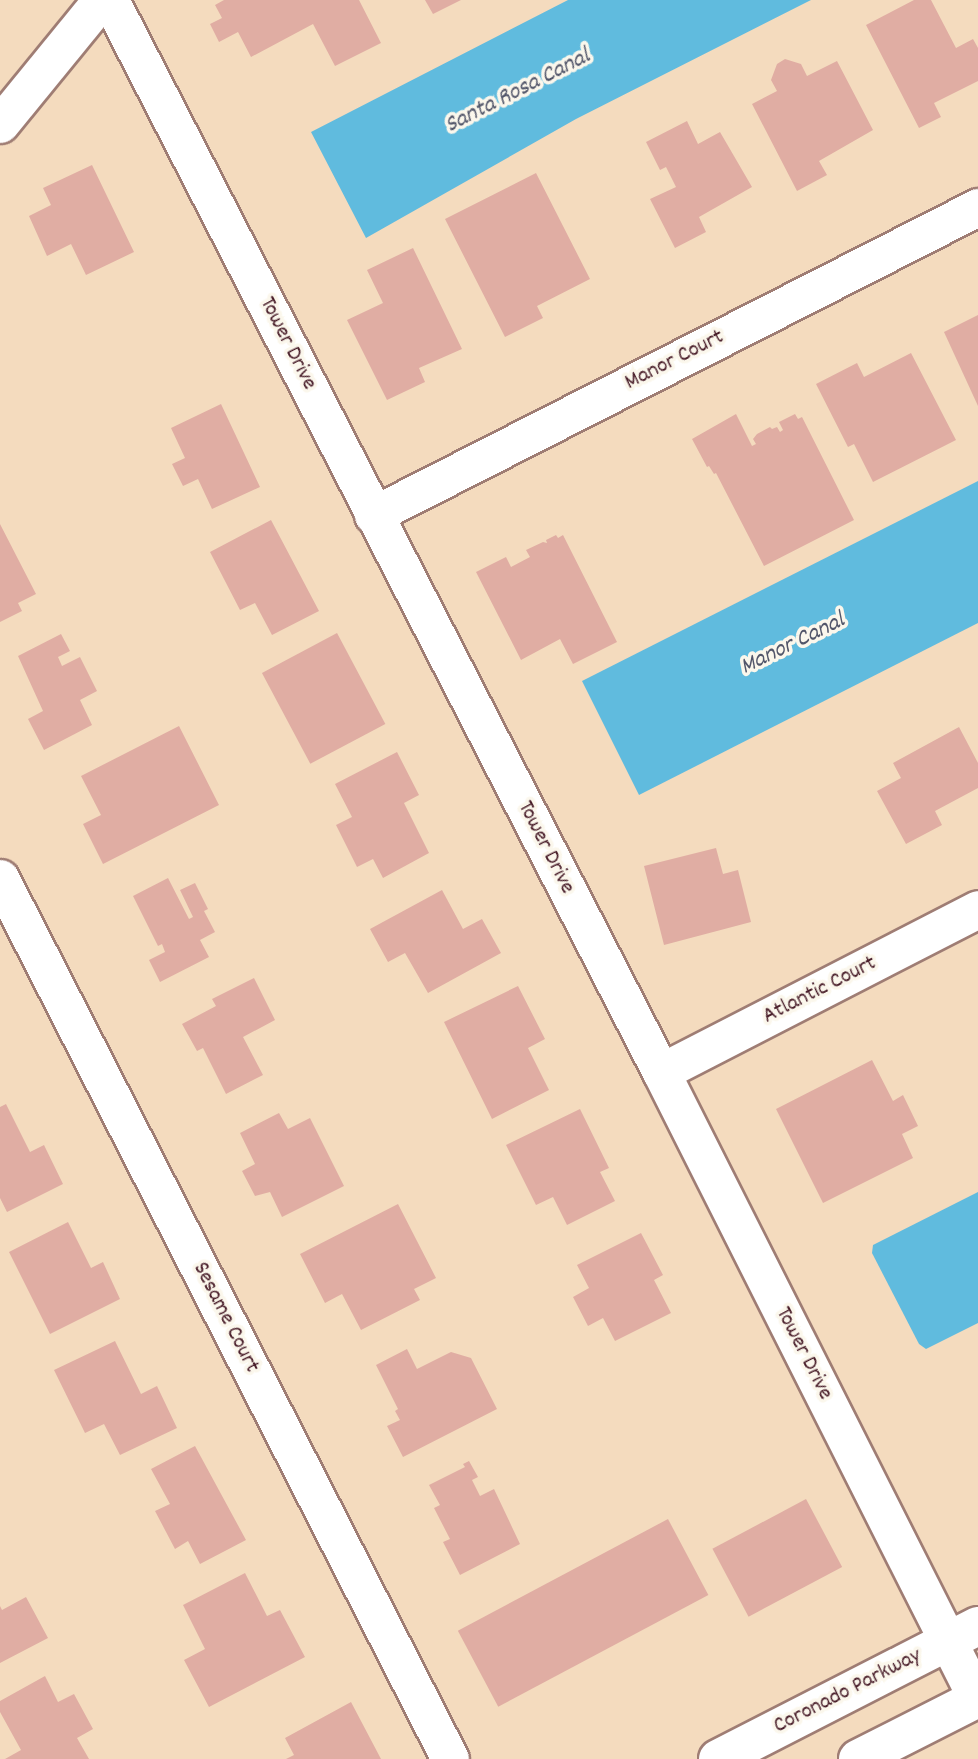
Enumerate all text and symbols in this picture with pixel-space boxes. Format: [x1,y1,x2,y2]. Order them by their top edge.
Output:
water label: Santa Rosa Canal [441,43,595,141]
street label: Tower Drive [252,293,322,395]
street label: Manor Court [621,324,729,398]
water label: Manor Canal [736,607,850,683]
street label: Tower Drive [510,797,580,899]
street label: Atlantic Court [759,951,881,1031]
street label: Sesame Court [185,1258,265,1378]
street label: Tower Drive [768,1303,838,1405]
street label: Coronado Parkway [769,1643,927,1741]

